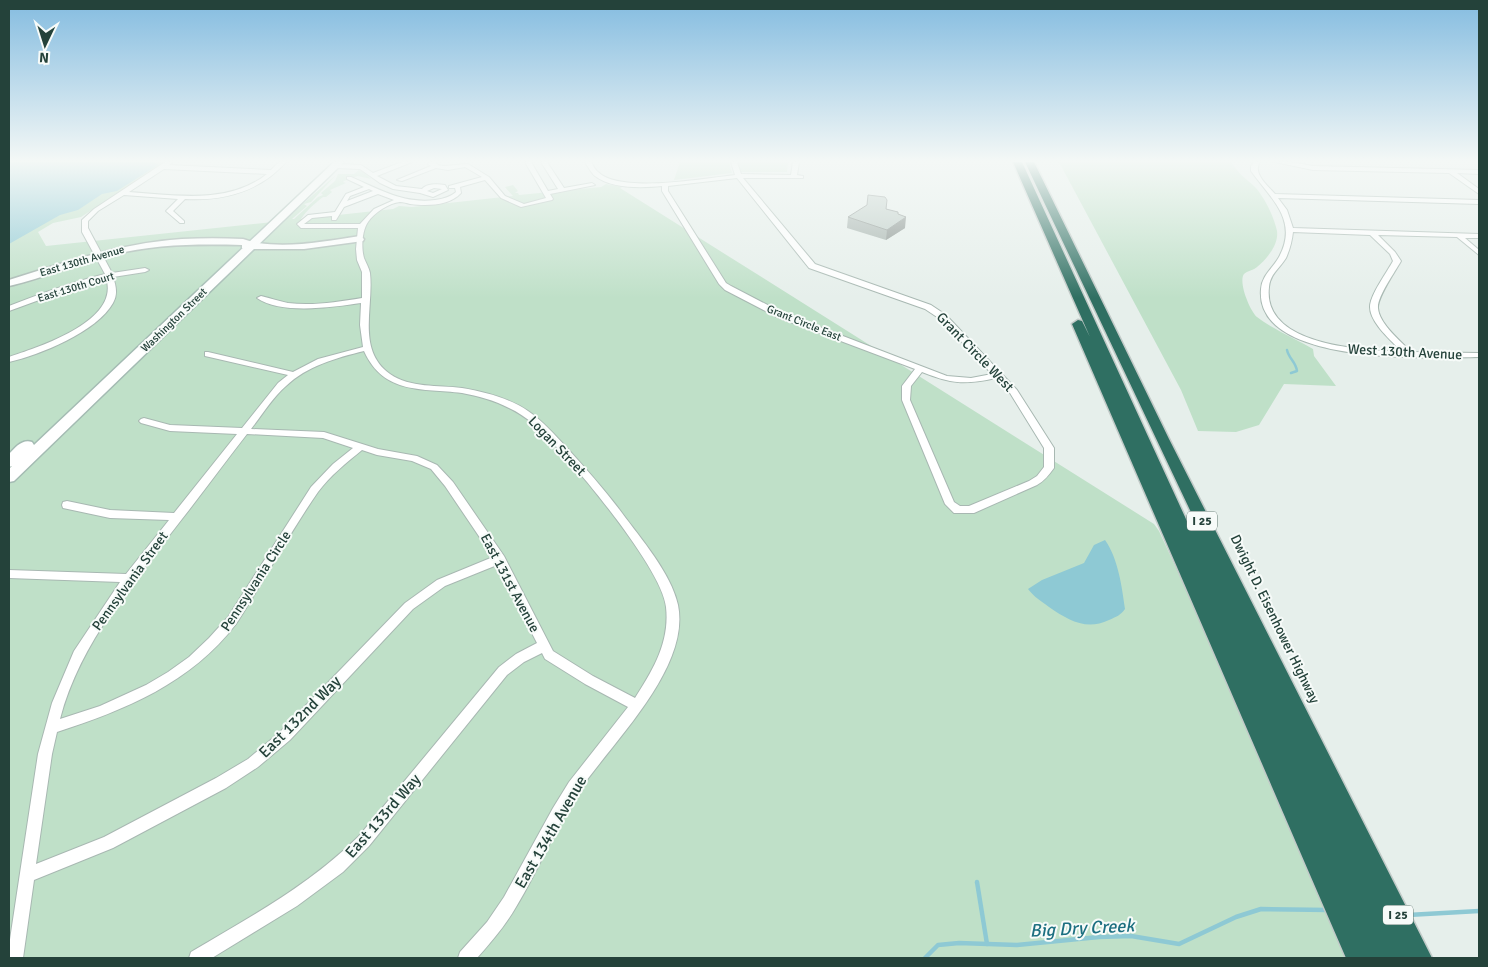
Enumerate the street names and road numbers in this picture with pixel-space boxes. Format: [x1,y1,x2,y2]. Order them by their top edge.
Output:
street label: East 130th Avenue [38,243,126,279]
street label: East 130th Court [36,269,116,305]
street label: Washington Street [138,285,210,355]
street label: Grant Circle East [765,302,843,344]
street label: Grant Circle West [933,309,1017,395]
street label: West 130th Avenue [1347,341,1463,363]
street label: Logan Street [525,413,590,479]
road number: I 25 [1187,512,1217,530]
street label: Pennsylvania Street [88,528,172,634]
street label: Pennsylvania Circle [217,528,295,634]
street label: East 131st Avenue [477,531,543,635]
street label: Dwight D. Eisenhower Highway [1227,532,1324,707]
street label: East 132nd Way [255,671,346,762]
street label: East 133rd Way [341,769,425,862]
street label: East 134th Avenue [511,772,591,892]
road number: I 25 [1383,906,1413,924]

